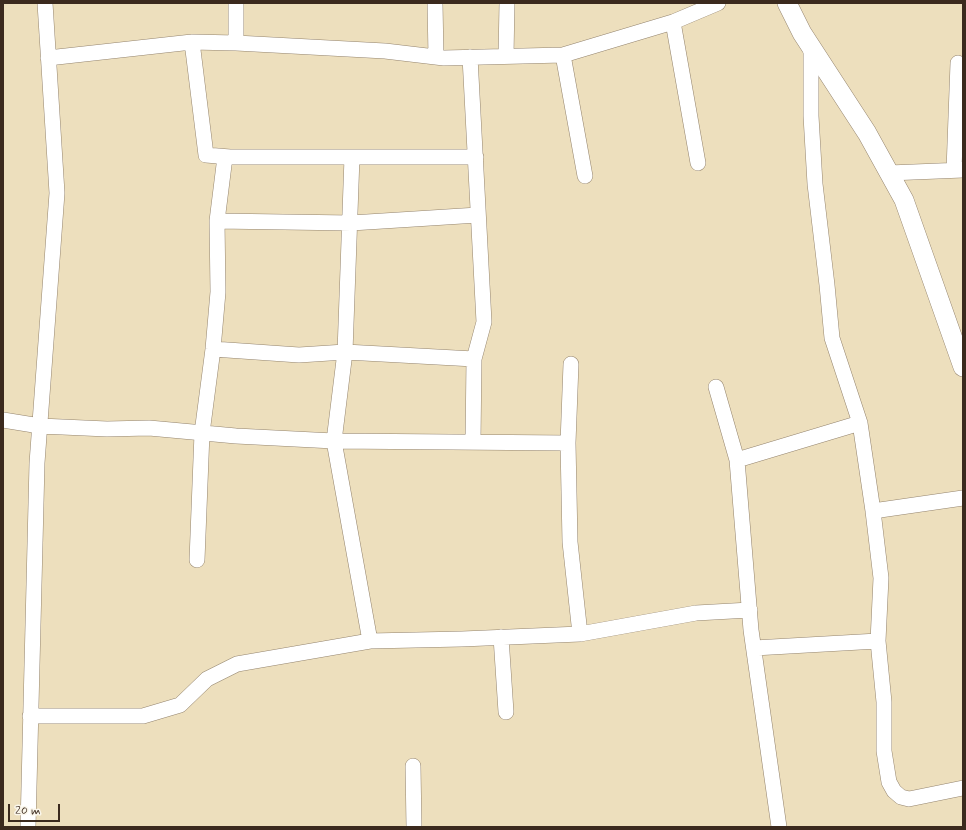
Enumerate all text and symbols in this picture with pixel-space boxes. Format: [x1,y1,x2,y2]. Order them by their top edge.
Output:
scale bar [10,796,62,822]
text: 20 m [15,803,41,819]

